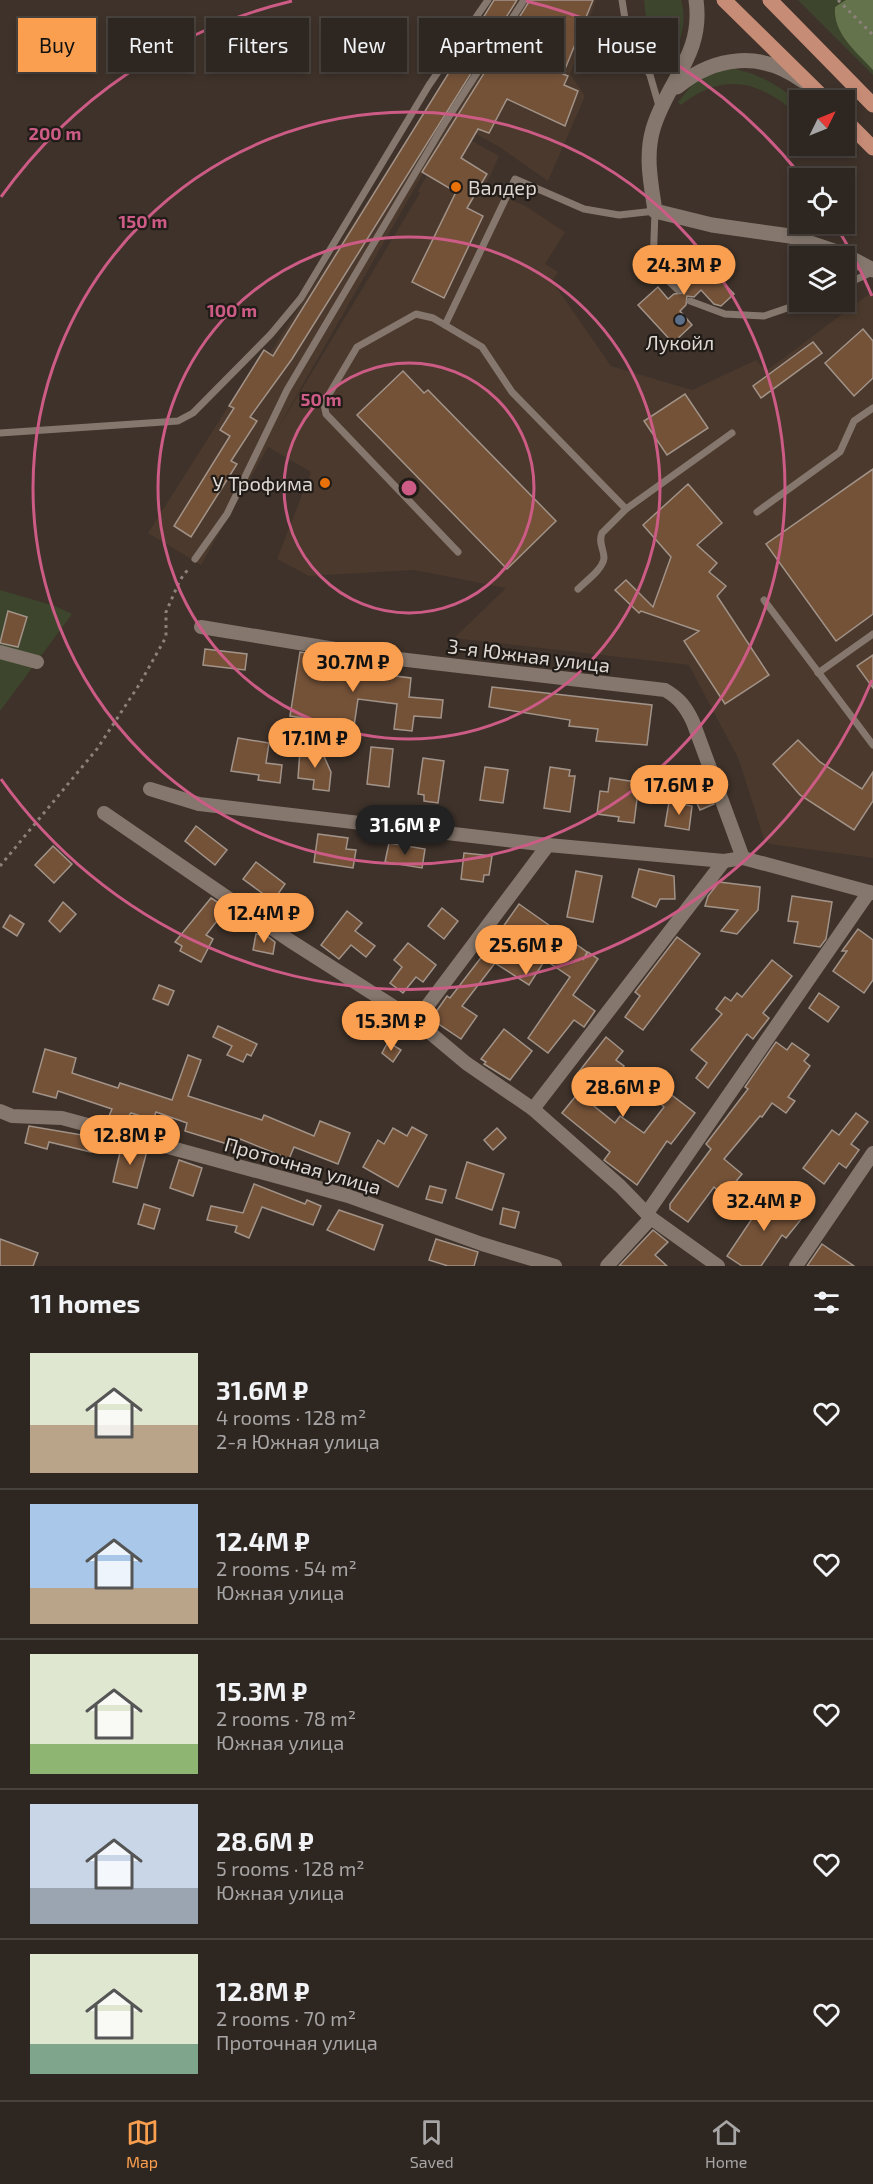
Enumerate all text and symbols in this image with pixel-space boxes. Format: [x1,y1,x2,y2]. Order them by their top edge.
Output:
chip: Buy [18,18,96,72]
chip: Rent [108,18,194,72]
chip: Filters [206,18,309,72]
chip: New [321,18,407,72]
chip: Apartment [419,18,564,72]
chip: House [576,18,678,72]
north arrow [789,90,855,156]
map controls [789,90,855,312]
text: 200 m [29,122,81,144]
button: locate [789,168,855,234]
place label: Валдер [468,175,537,199]
marker: Валдер [449,180,463,194]
text: 150 m [119,210,167,232]
pin: 24.3M ₽ [629,245,739,296]
button: layers [789,246,855,312]
text: 24.3M ₽ [646,252,722,276]
text: 100 m [207,299,257,321]
marker: Лукойл [673,313,687,327]
place label: Лукойл [646,330,714,355]
text: 50 m [300,388,342,410]
place label: У Трофима [212,471,313,495]
marker: У Трофима [318,476,332,490]
centre of rings [399,478,419,498]
street label: 3-я Южная улица [446,633,612,678]
pin: 30.7M ₽ [298,642,408,693]
text: 30.7M ₽ [316,649,390,673]
pin: 17.1M ₽ [260,718,370,769]
text: 17.1M ₽ [282,725,348,749]
pin: 17.6M ₽ [624,765,734,816]
text: 17.6M ₽ [644,772,714,796]
pin: 31.6M ₽ [350,805,460,856]
text: 31.6M ₽ [369,812,441,836]
pin: 12.4M ₽ [209,893,319,944]
text: 12.4M ₽ [228,900,300,924]
pin: 25.6M ₽ [471,925,581,976]
text: 25.6M ₽ [489,932,563,956]
pin: 15.3M ₽ [336,1001,446,1052]
text: 15.3M ₽ [356,1008,426,1032]
pin: 28.6M ₽ [568,1067,678,1118]
text: 28.6M ₽ [585,1074,661,1098]
pin: 12.8M ₽ [75,1115,185,1166]
text: 12.8M ₽ [94,1122,166,1146]
street label: Проточная улица [222,1131,384,1200]
pin: 32.4M ₽ [709,1181,819,1232]
text: 32.4M ₽ [727,1188,801,1212]
icon: filters [810,1286,843,1319]
text: 11 homes [30,1287,140,1318]
text: 31.6M ₽ [216,1374,308,1405]
icon: home [78,1377,150,1449]
icon: heart [810,1397,843,1430]
text: 4 rooms · 128 m² [216,1405,366,1429]
text: 2-я Южная улица [216,1429,380,1453]
text: 12.4M ₽ [216,1525,310,1556]
icon: home [78,1528,150,1600]
icon: heart [810,1548,843,1581]
text: 2 rooms · 54 m² [216,1556,357,1580]
text: Южная улица [216,1580,344,1604]
text: 15.3M ₽ [216,1675,307,1706]
icon: home [78,1678,150,1750]
icon: heart [810,1698,843,1731]
text: 2 rooms · 78 m² [216,1706,356,1730]
text: Южная улица [216,1730,344,1754]
text: 28.6M ₽ [216,1825,314,1856]
icon: home [78,1828,150,1900]
icon: heart [810,1848,843,1881]
text: 5 rooms · 128 m² [216,1856,365,1880]
text: Южная улица [216,1880,344,1904]
text: 12.8M ₽ [216,1975,310,2006]
icon: home [78,1978,150,2050]
icon: heart [810,1998,843,2031]
text: 2 rooms · 70 m² [216,2006,356,2030]
text: Проточная улица [216,2030,378,2054]
tab: Map [126,2116,159,2171]
tab: Saved [410,2116,454,2171]
tab: Home [705,2116,747,2171]

